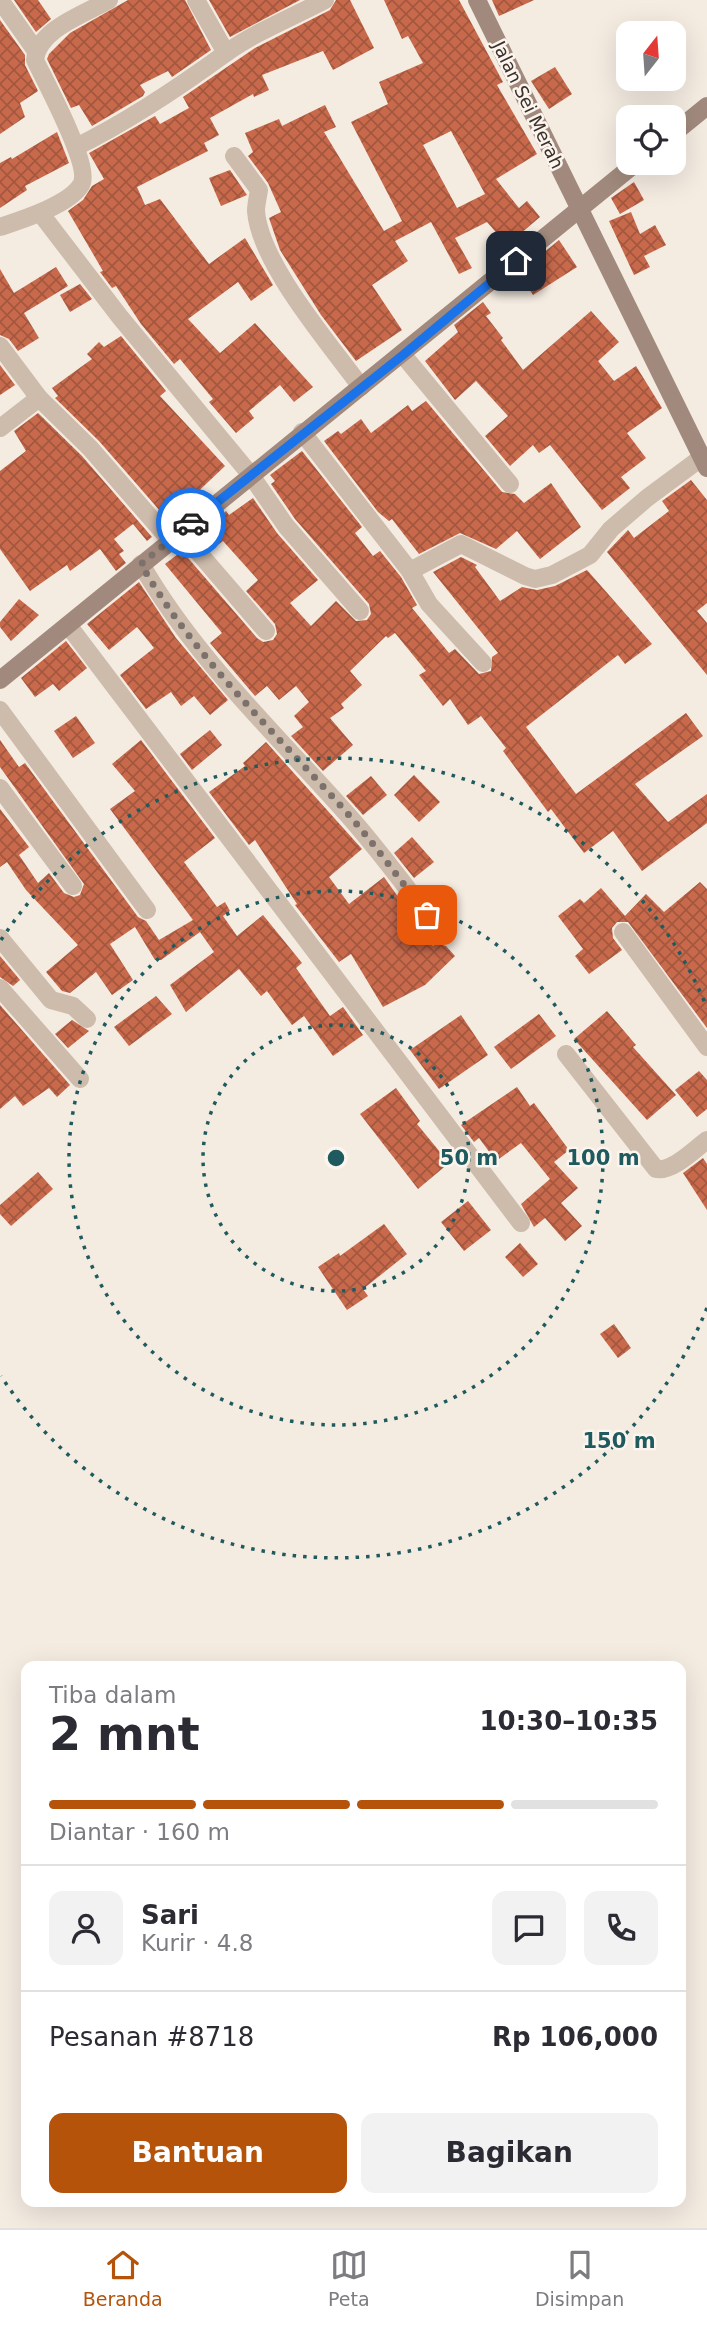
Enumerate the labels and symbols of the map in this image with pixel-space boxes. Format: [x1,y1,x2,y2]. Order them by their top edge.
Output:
north arrow [616,21,686,91]
street label: Jalan Sei Merah [488,37,568,172]
pin [486,231,546,291]
courier [156,488,226,558]
pin [397,885,457,945]
centre of rings [324,1146,348,1170]
text: 50 m [440,1146,498,1170]
text: 100 m [566,1146,640,1170]
text: 150 m [582,1429,656,1453]

